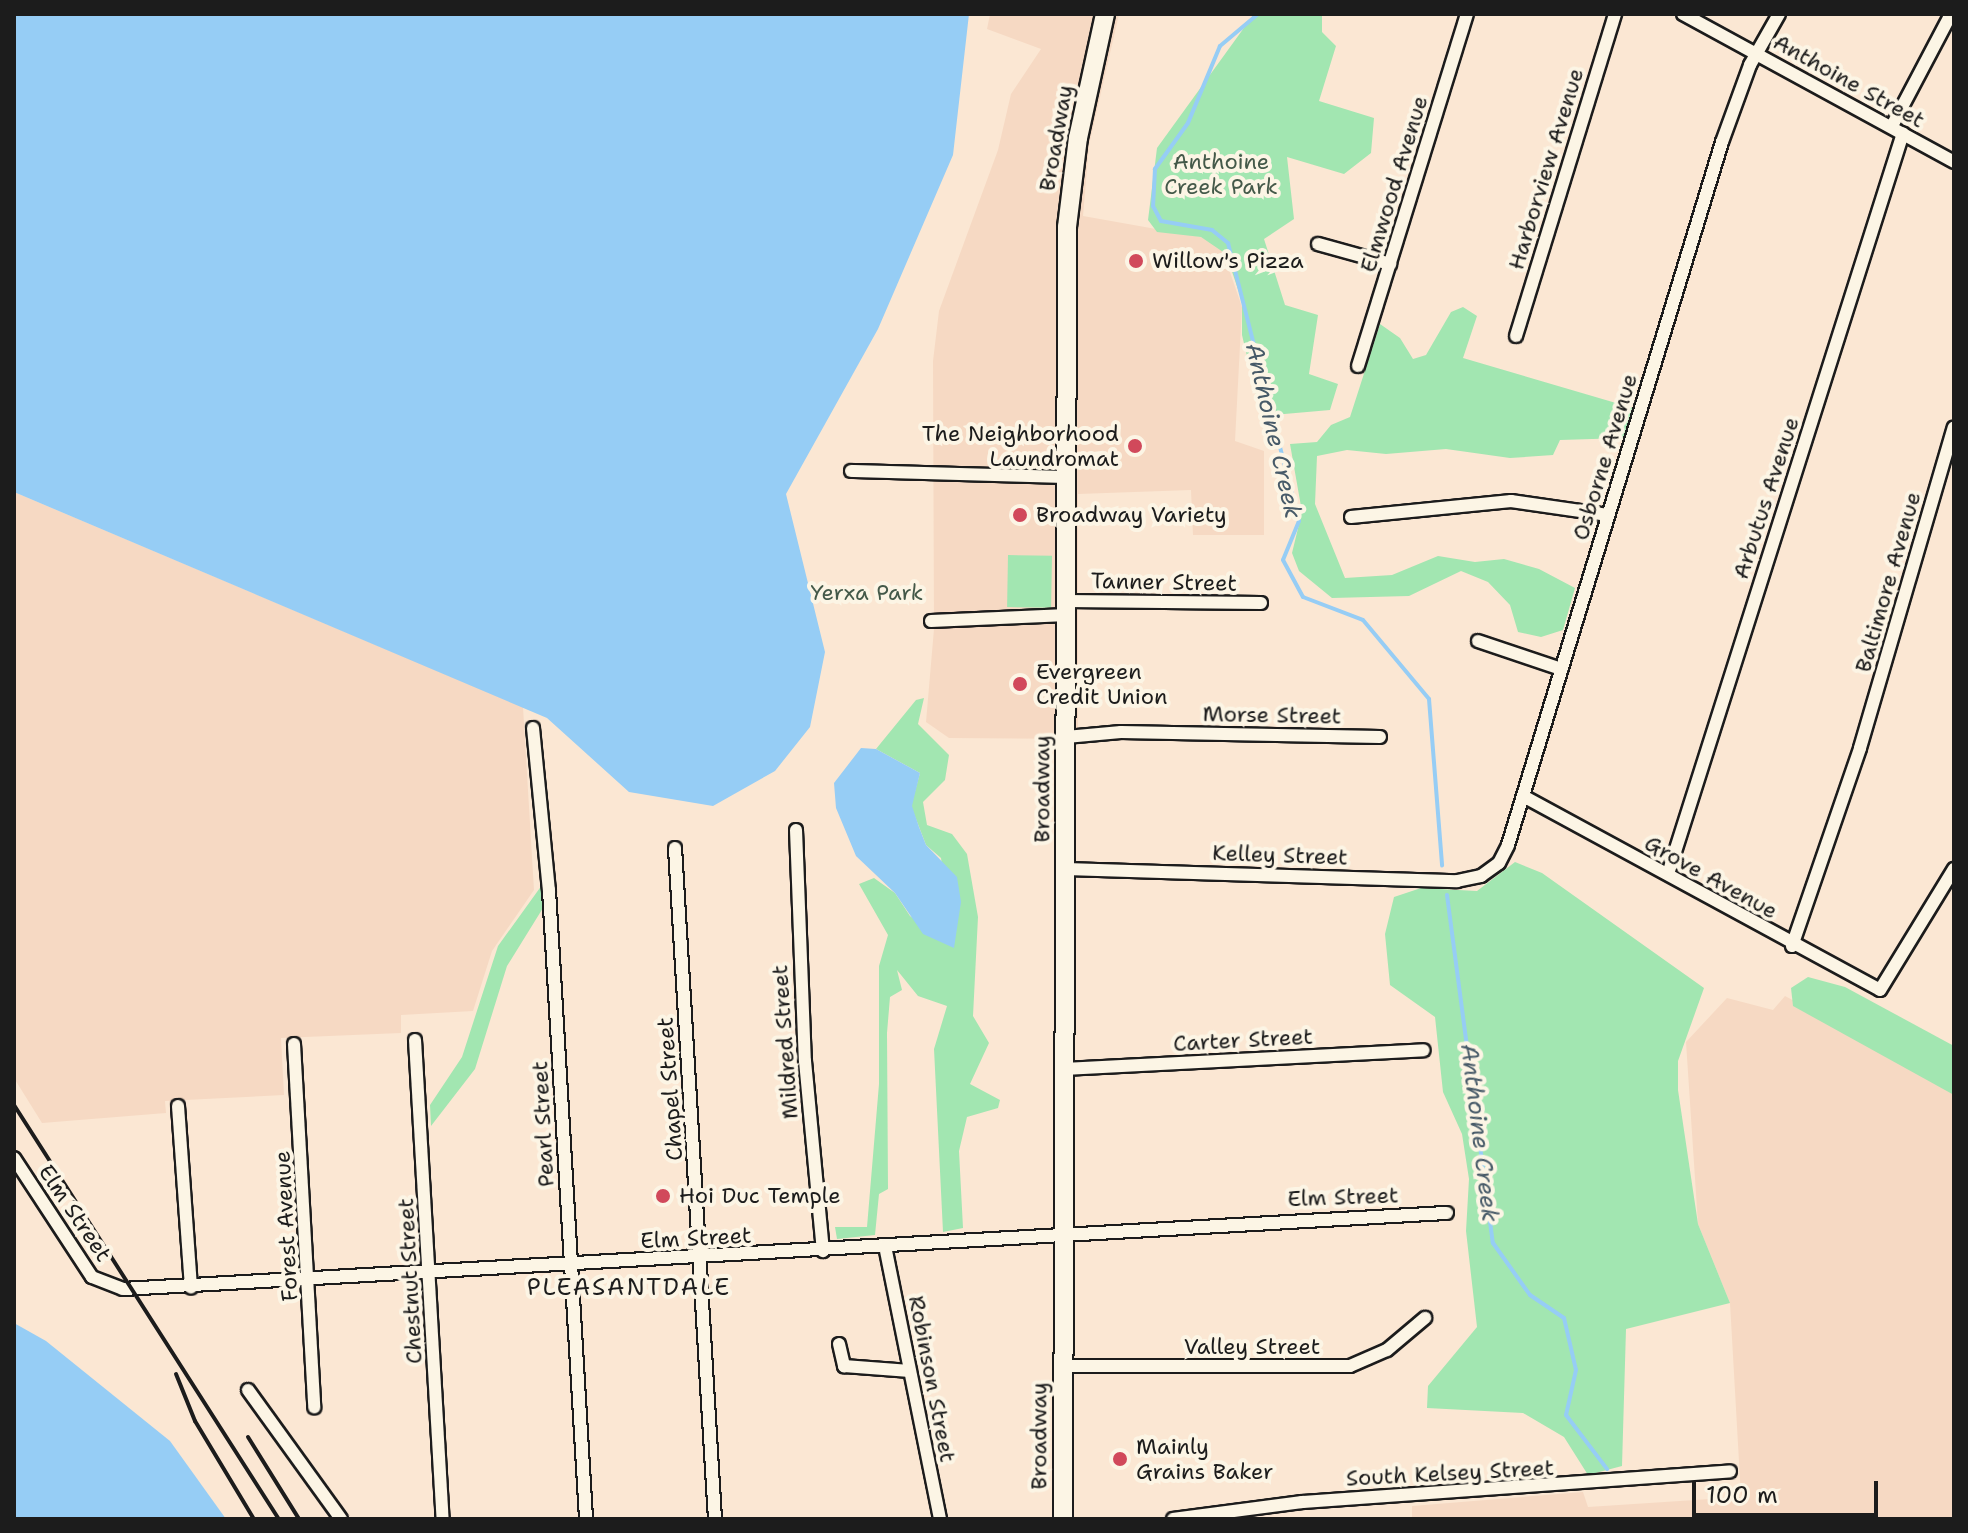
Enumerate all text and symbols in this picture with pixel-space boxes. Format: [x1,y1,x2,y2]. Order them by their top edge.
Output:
street label: Anthoine Street [1769,29,1929,133]
street label: Harborview Avenue [1503,65,1589,273]
street label: Broadway [1034,83,1078,193]
street label: Elmwood Avenue [1355,93,1433,275]
park label: Anthoine Creek Park [1164,148,1278,200]
place label: Willow's Pizza [1152,248,1304,274]
marker: Willow's Pizza [1127,252,1145,270]
water label: Anthoine Creek [1239,340,1307,522]
street label: Osborne Avenue [1567,371,1643,543]
street label: Arbutus Avenue [1727,414,1805,582]
place label: The Neighborhood Laundromat [922,420,1119,472]
marker: The Neighborhood Laundromat [1126,437,1144,455]
street label: Baltimore Avenue [1850,489,1926,675]
place label: Broadway Variety [1036,502,1227,528]
marker: Broadway Variety [1011,506,1029,524]
street label: Tanner Street [1091,568,1237,596]
park label: Yerxa Park [811,580,923,606]
place label: Evergreen Credit Union [1036,658,1168,710]
marker: Evergreen Credit Union [1011,675,1029,693]
street label: Morse Street [1202,701,1342,729]
street label: Broadway [1029,735,1055,843]
street label: Grove Avenue [1640,830,1782,924]
street label: Kelley Street [1212,839,1348,871]
street label: Mildred Street [766,964,804,1120]
street label: Chapel Street [652,1016,688,1162]
street label: Carter Street [1172,1023,1314,1057]
water label: Anthoine Creek [1454,1042,1504,1224]
street label: Pearl Street [527,1060,559,1188]
street label: Forest Avenue [269,1150,303,1302]
street label: Elm Street [33,1160,117,1266]
street label: Elm Street [1287,1182,1399,1212]
place label: Hoi Duc Temple [679,1183,841,1209]
marker: Hoi Duc Temple [654,1187,672,1205]
street label: Chestnut Street [392,1197,428,1365]
street label: Elm Street [640,1222,752,1254]
district label: PLEASANTDALE [527,1274,731,1302]
street label: Robinson Street [903,1293,961,1465]
street label: Valley Street [1184,1334,1320,1360]
street label: Broadway [1026,1382,1052,1490]
place label: Mainly Grains Baker [1136,1433,1274,1484]
marker: Mainly Grains Baker [1111,1450,1129,1468]
street label: South Kelsey Street [1345,1454,1555,1492]
scale bar [1696,1465,1882,1515]
text: 100 m [1706,1479,1778,1511]

